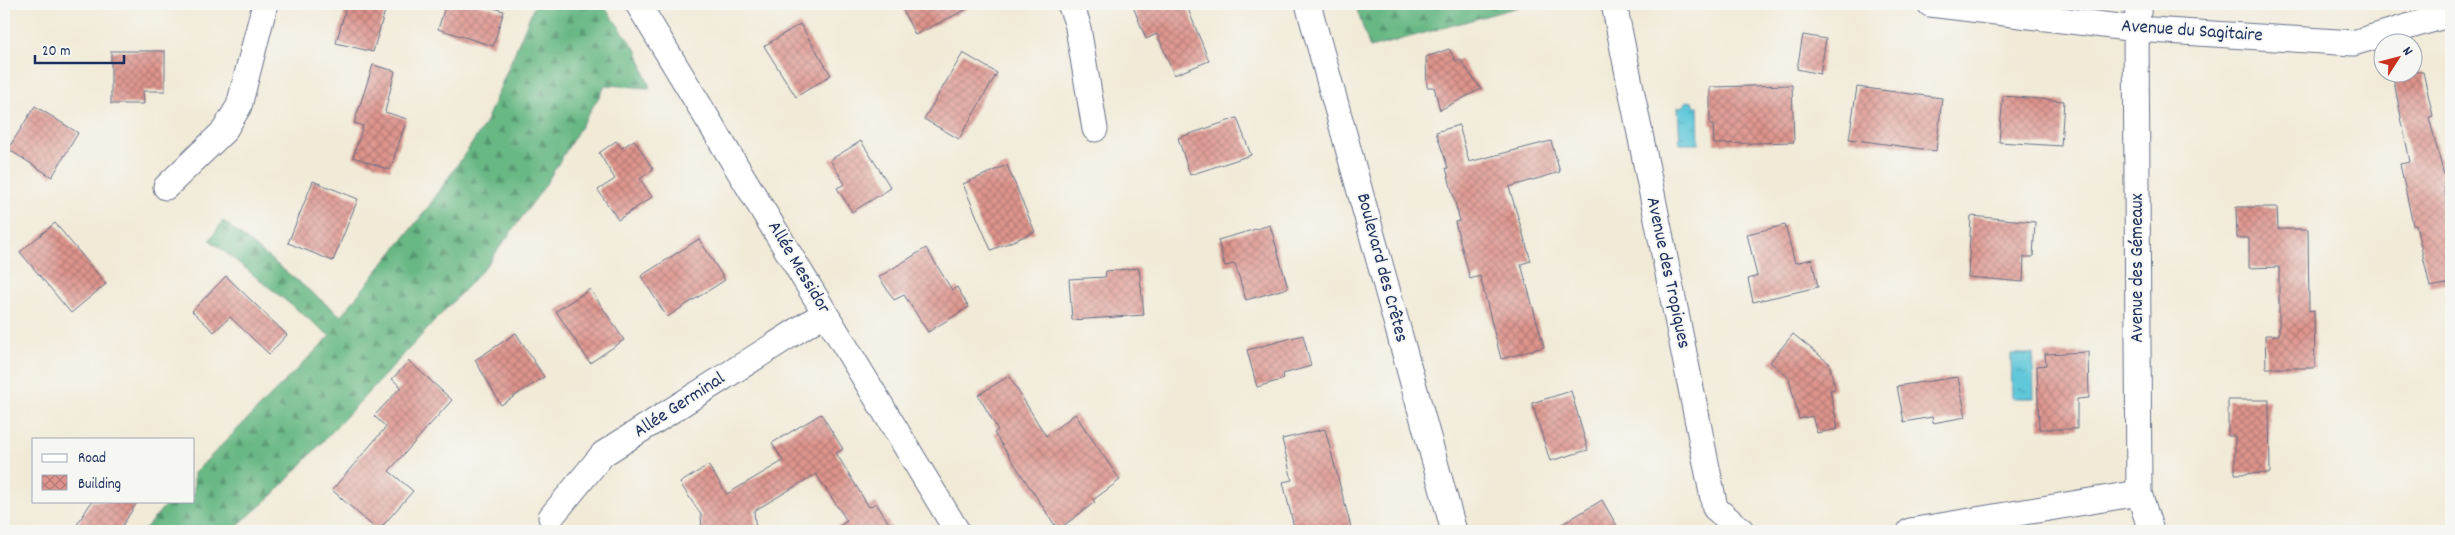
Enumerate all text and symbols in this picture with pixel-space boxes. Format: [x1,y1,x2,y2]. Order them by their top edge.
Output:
street label: Avenue du Sagitaire [2120,14,2264,50]
scale bar [35,32,124,64]
north arrow [2372,32,2422,82]
text: 20 m [42,41,70,63]
text: N [2397,43,2417,60]
street label: Boulevard des Crêtes [1348,190,1414,346]
street label: Avenue des Gémeaux [2125,193,2152,343]
street label: Avenue des Tropiques [1638,195,1696,351]
street label: Allée Messidor [760,217,836,319]
street label: Allée Germinal [629,366,731,446]
legend [32,438,195,502]
text: Road [78,448,106,470]
text: Building [78,474,121,496]

